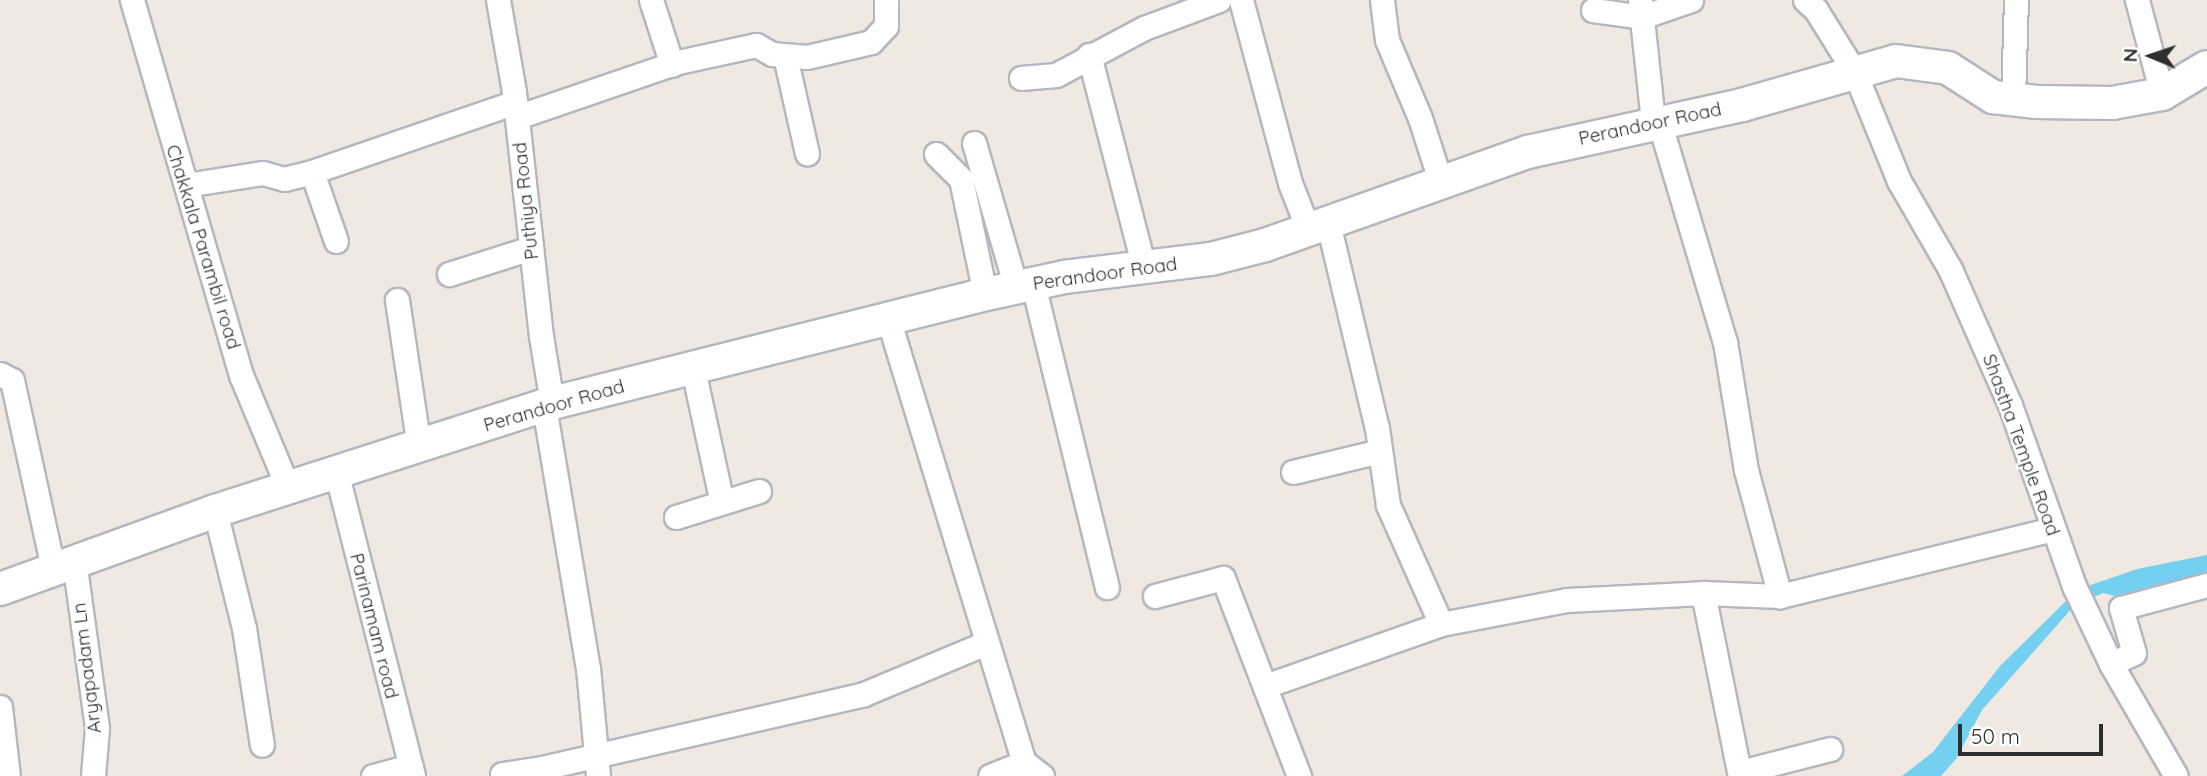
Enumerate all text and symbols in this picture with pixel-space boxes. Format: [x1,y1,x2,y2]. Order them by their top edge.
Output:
north arrow [2116,21,2186,91]
text: N [2118,48,2142,63]
street label: Perandoor Road [1576,98,1724,150]
street label: Puthiya Road [508,141,544,261]
street label: Chakkala Parambil road [161,142,245,352]
street label: Perandoor Road [1031,253,1179,295]
street label: Shastha Temple Road [1977,351,2065,539]
street label: Perandoor Road [481,375,627,437]
street label: Parinamam road [345,551,403,701]
street label: Aryapadam Ln [68,601,106,735]
scale bar [1962,710,2107,754]
text: 50 m [1971,723,2020,749]

